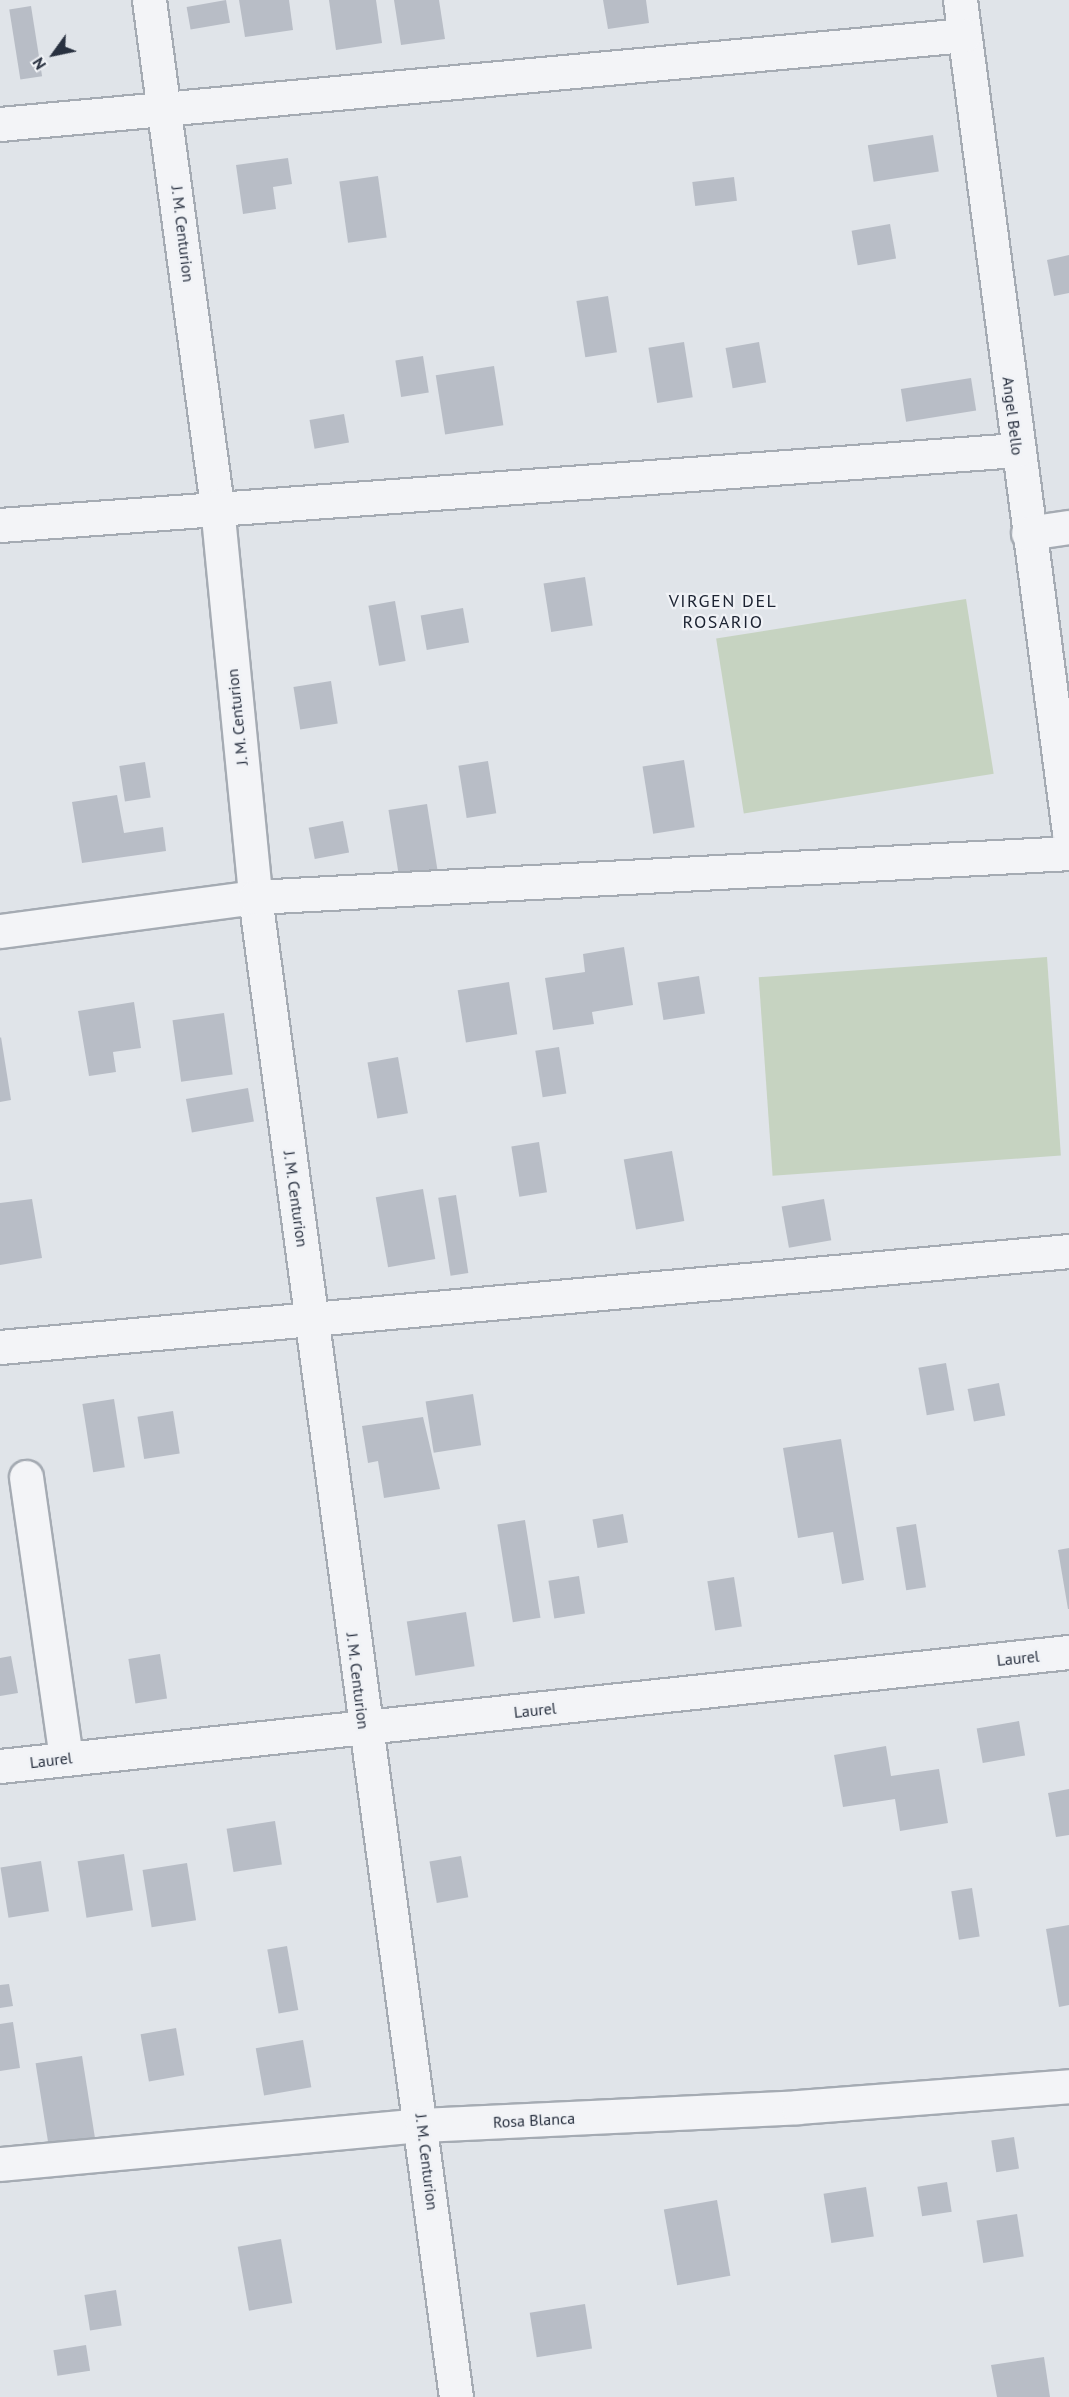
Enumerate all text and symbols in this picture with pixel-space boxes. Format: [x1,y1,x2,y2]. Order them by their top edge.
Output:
north arrow [24,24,84,84]
text: N [28,54,50,74]
street label: J. M. Centurion [167,184,199,284]
street label: Angel Bello [999,376,1027,456]
district label: VIRGEN DEL ROSARIO [669,591,777,634]
street label: J. M. Centurion [222,667,252,767]
street label: J. M. Centurion [280,1149,312,1249]
street label: J. M. Centurion [342,1631,374,1731]
street label: Laurel [996,1646,1040,1670]
street label: Laurel [513,1698,557,1722]
street label: Laurel [29,1748,73,1772]
street label: Rosa Blanca [492,2108,576,2132]
street label: J. M. Centurion [411,2112,443,2212]

